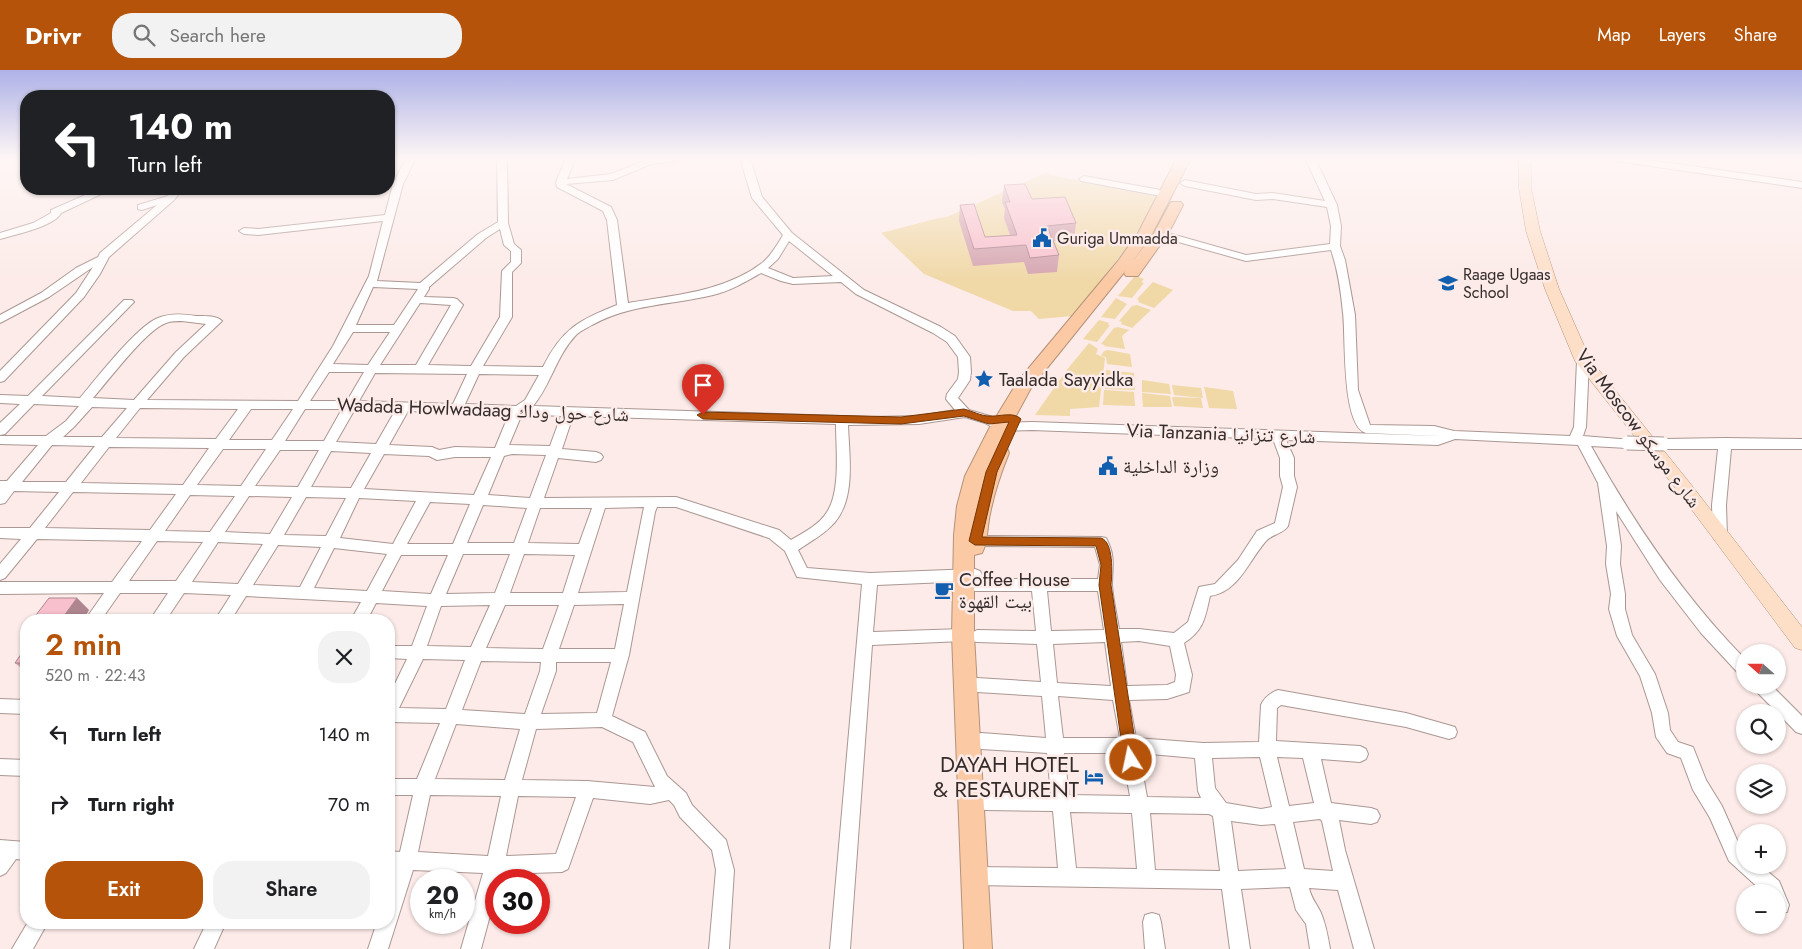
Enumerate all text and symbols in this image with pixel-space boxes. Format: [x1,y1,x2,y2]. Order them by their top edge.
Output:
search box [112,13,462,58]
text: Drivr [25,18,82,53]
icon: search [130,21,158,49]
text: Search here [170,22,266,49]
text: Map [1597,22,1631,48]
text: Layers [1659,22,1706,48]
text: Share [1734,22,1777,48]
text: 140 m [128,102,233,152]
icon: left [45,110,110,175]
text: Turn left [128,148,202,180]
public building icon: Guriga Ummadda [1031,227,1053,249]
place label: Guriga Ummadda [1057,227,1178,250]
place label: Raage Ugaas School [1463,263,1551,304]
school or university icon: Raage Ugaas School [1437,272,1459,294]
street label: Via Moscow شارع موسكو [1570,343,1707,514]
pin [682,364,724,415]
place label: Taalada Sayyidka [999,366,1133,393]
place icon: Taalada Sayyidka [973,368,995,390]
icon: arrive [689,371,717,399]
street label: Wadada Howlwadaag شارع حول وداك [337,391,629,428]
street label: Via Tanzania شارع تنزانيا [1126,417,1316,450]
place label: وزارة الداخلية [1123,453,1219,480]
public building icon: وزارة الداخلية [1097,455,1119,477]
place label: Coffee House بيت القهوة [959,566,1070,615]
cafe icon: Coffee House بيت القهوة [933,579,955,601]
text: 2 min [45,623,122,666]
button: close [318,631,370,683]
north arrow [1736,644,1786,694]
map controls [1736,644,1786,934]
text: 520 m · 22:43 [45,664,145,687]
button: search [1736,704,1786,754]
icon: left [45,720,73,748]
text: Turn left [88,721,161,748]
text: 140 m [318,721,370,748]
position arrow [1104,733,1156,785]
place label: DAYAH HOTEL & RESTAURENT [933,748,1080,805]
button: layers [1736,764,1786,814]
hotel icon: DAYAH HOTEL & RESTAURENT [1083,766,1105,788]
icon: right [45,790,73,818]
text: Turn right [88,791,174,818]
text: 70 m [328,791,370,818]
button: + [1736,824,1786,874]
button: Exit [45,861,203,919]
button: Share [213,861,370,919]
speed limit sign: 30 [485,869,550,934]
text: 20 [426,877,459,913]
button: − [1736,884,1786,934]
text: km/h [429,905,456,923]

